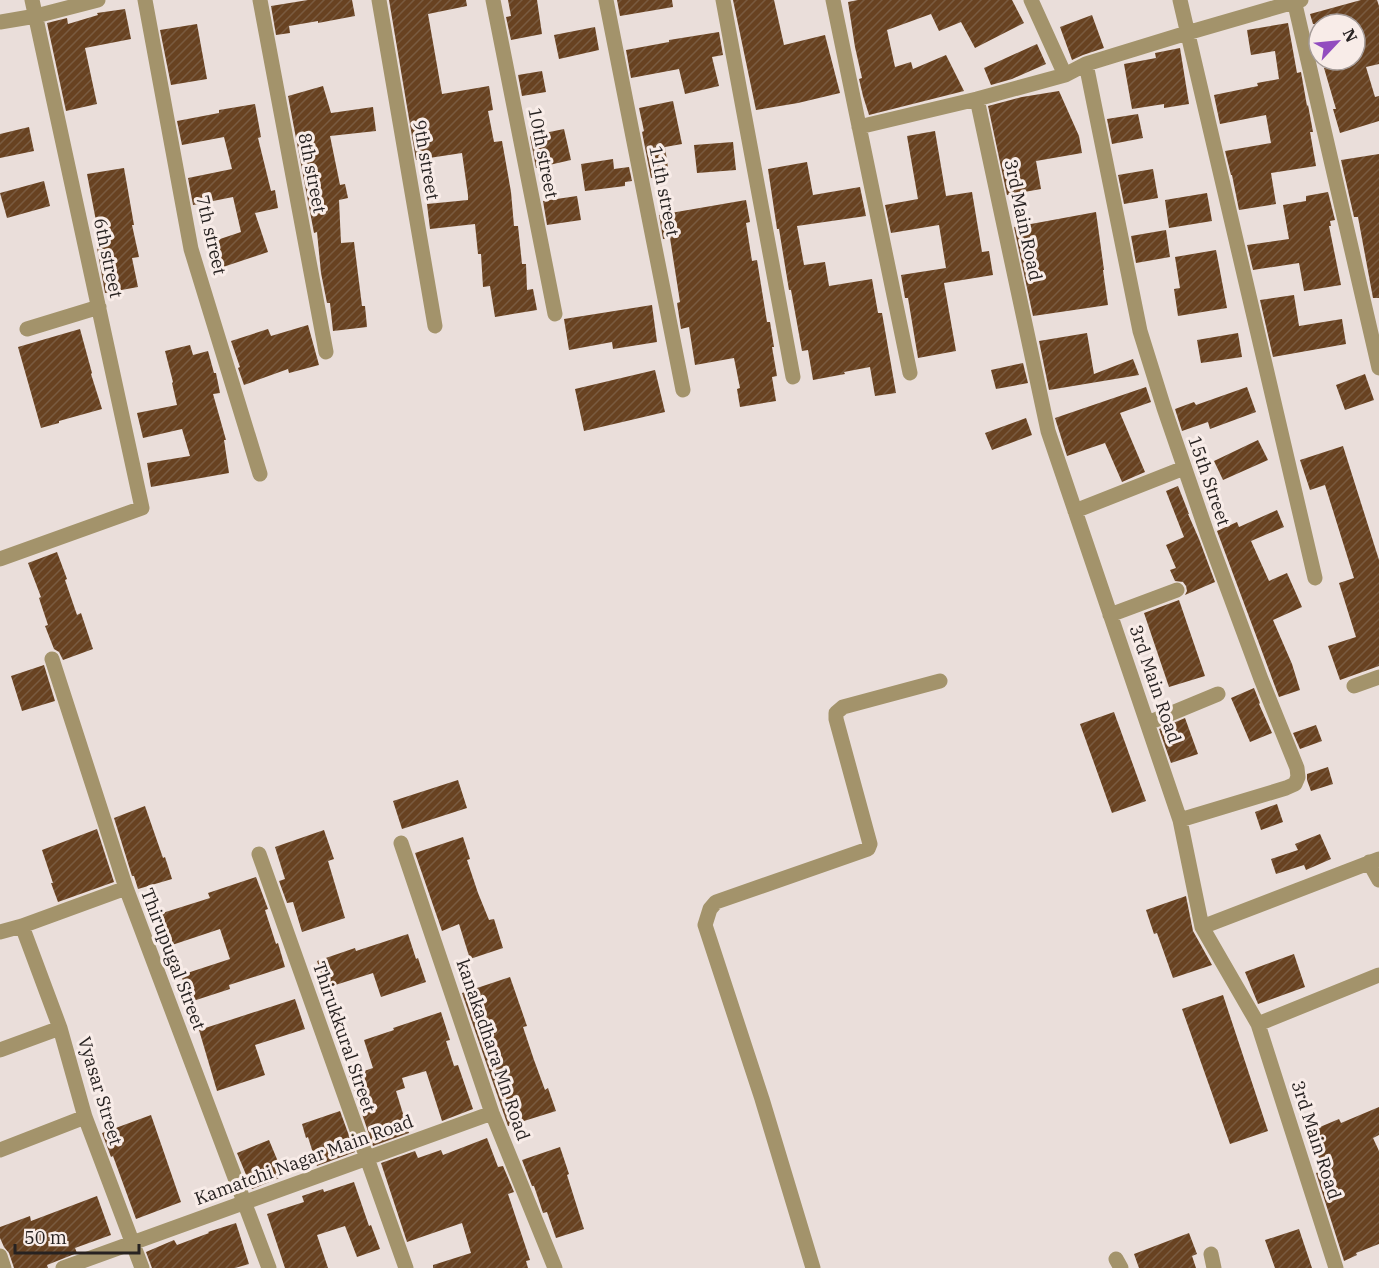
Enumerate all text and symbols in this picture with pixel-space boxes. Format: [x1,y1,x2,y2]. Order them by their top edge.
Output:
north arrow [1307,12,1367,72]
text: N [1339,25,1362,45]
street label: 10th street [523,106,564,200]
street label: 9th street [408,118,445,202]
street label: 8th street [293,131,332,215]
street label: 11th street [644,144,685,238]
street label: 3rd Main Road [999,157,1048,283]
street label: 7th street [191,193,232,277]
street label: 6th street [89,216,128,300]
street label: 15th Street [1183,433,1236,529]
street label: 3rd Main Road [1124,622,1186,746]
street label: Thirupugal Street [136,885,211,1033]
street label: kanakadhara Mn Road [452,956,535,1144]
street label: Thirukkural Street [308,958,381,1115]
street label: Vyasar Street [73,1034,128,1148]
street label: 3rd Main Road [1286,1077,1347,1202]
street label: Kamatchi Nagar Main Road [191,1109,416,1210]
scale bar [15,1217,140,1255]
text: 50 m [24,1226,67,1249]

